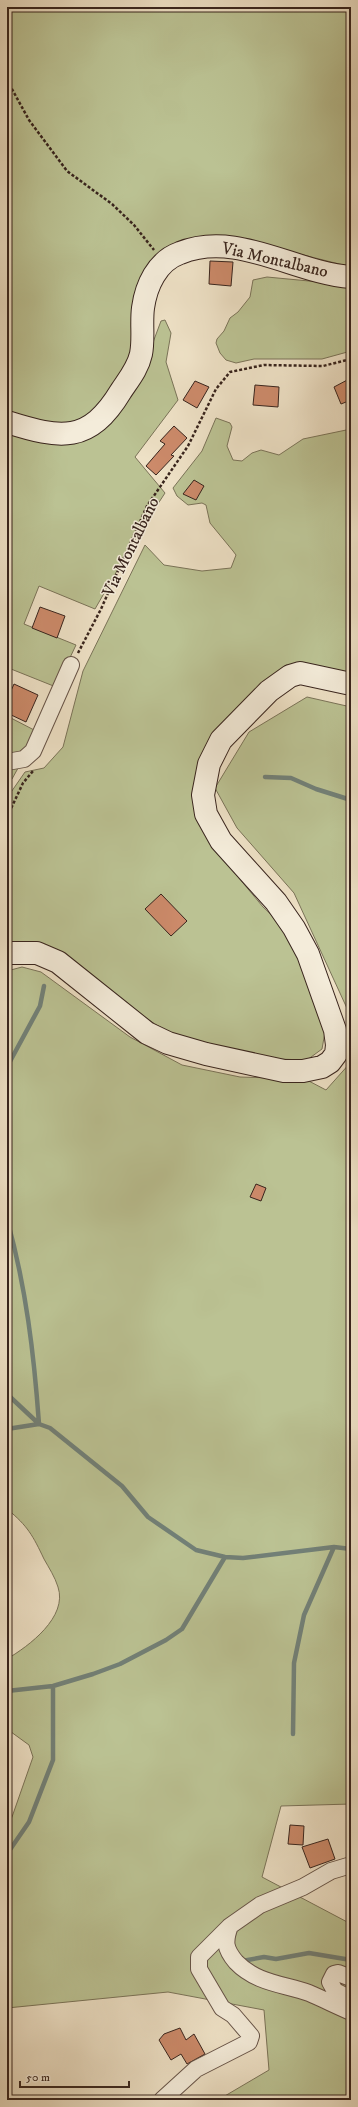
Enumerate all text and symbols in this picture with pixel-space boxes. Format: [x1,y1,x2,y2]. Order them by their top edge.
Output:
street label: Via Montalbano [219,237,330,283]
street label: Via Montalbano [97,494,165,601]
scale bar [20,2063,129,2089]
text: 50 m [26,2070,50,2085]

